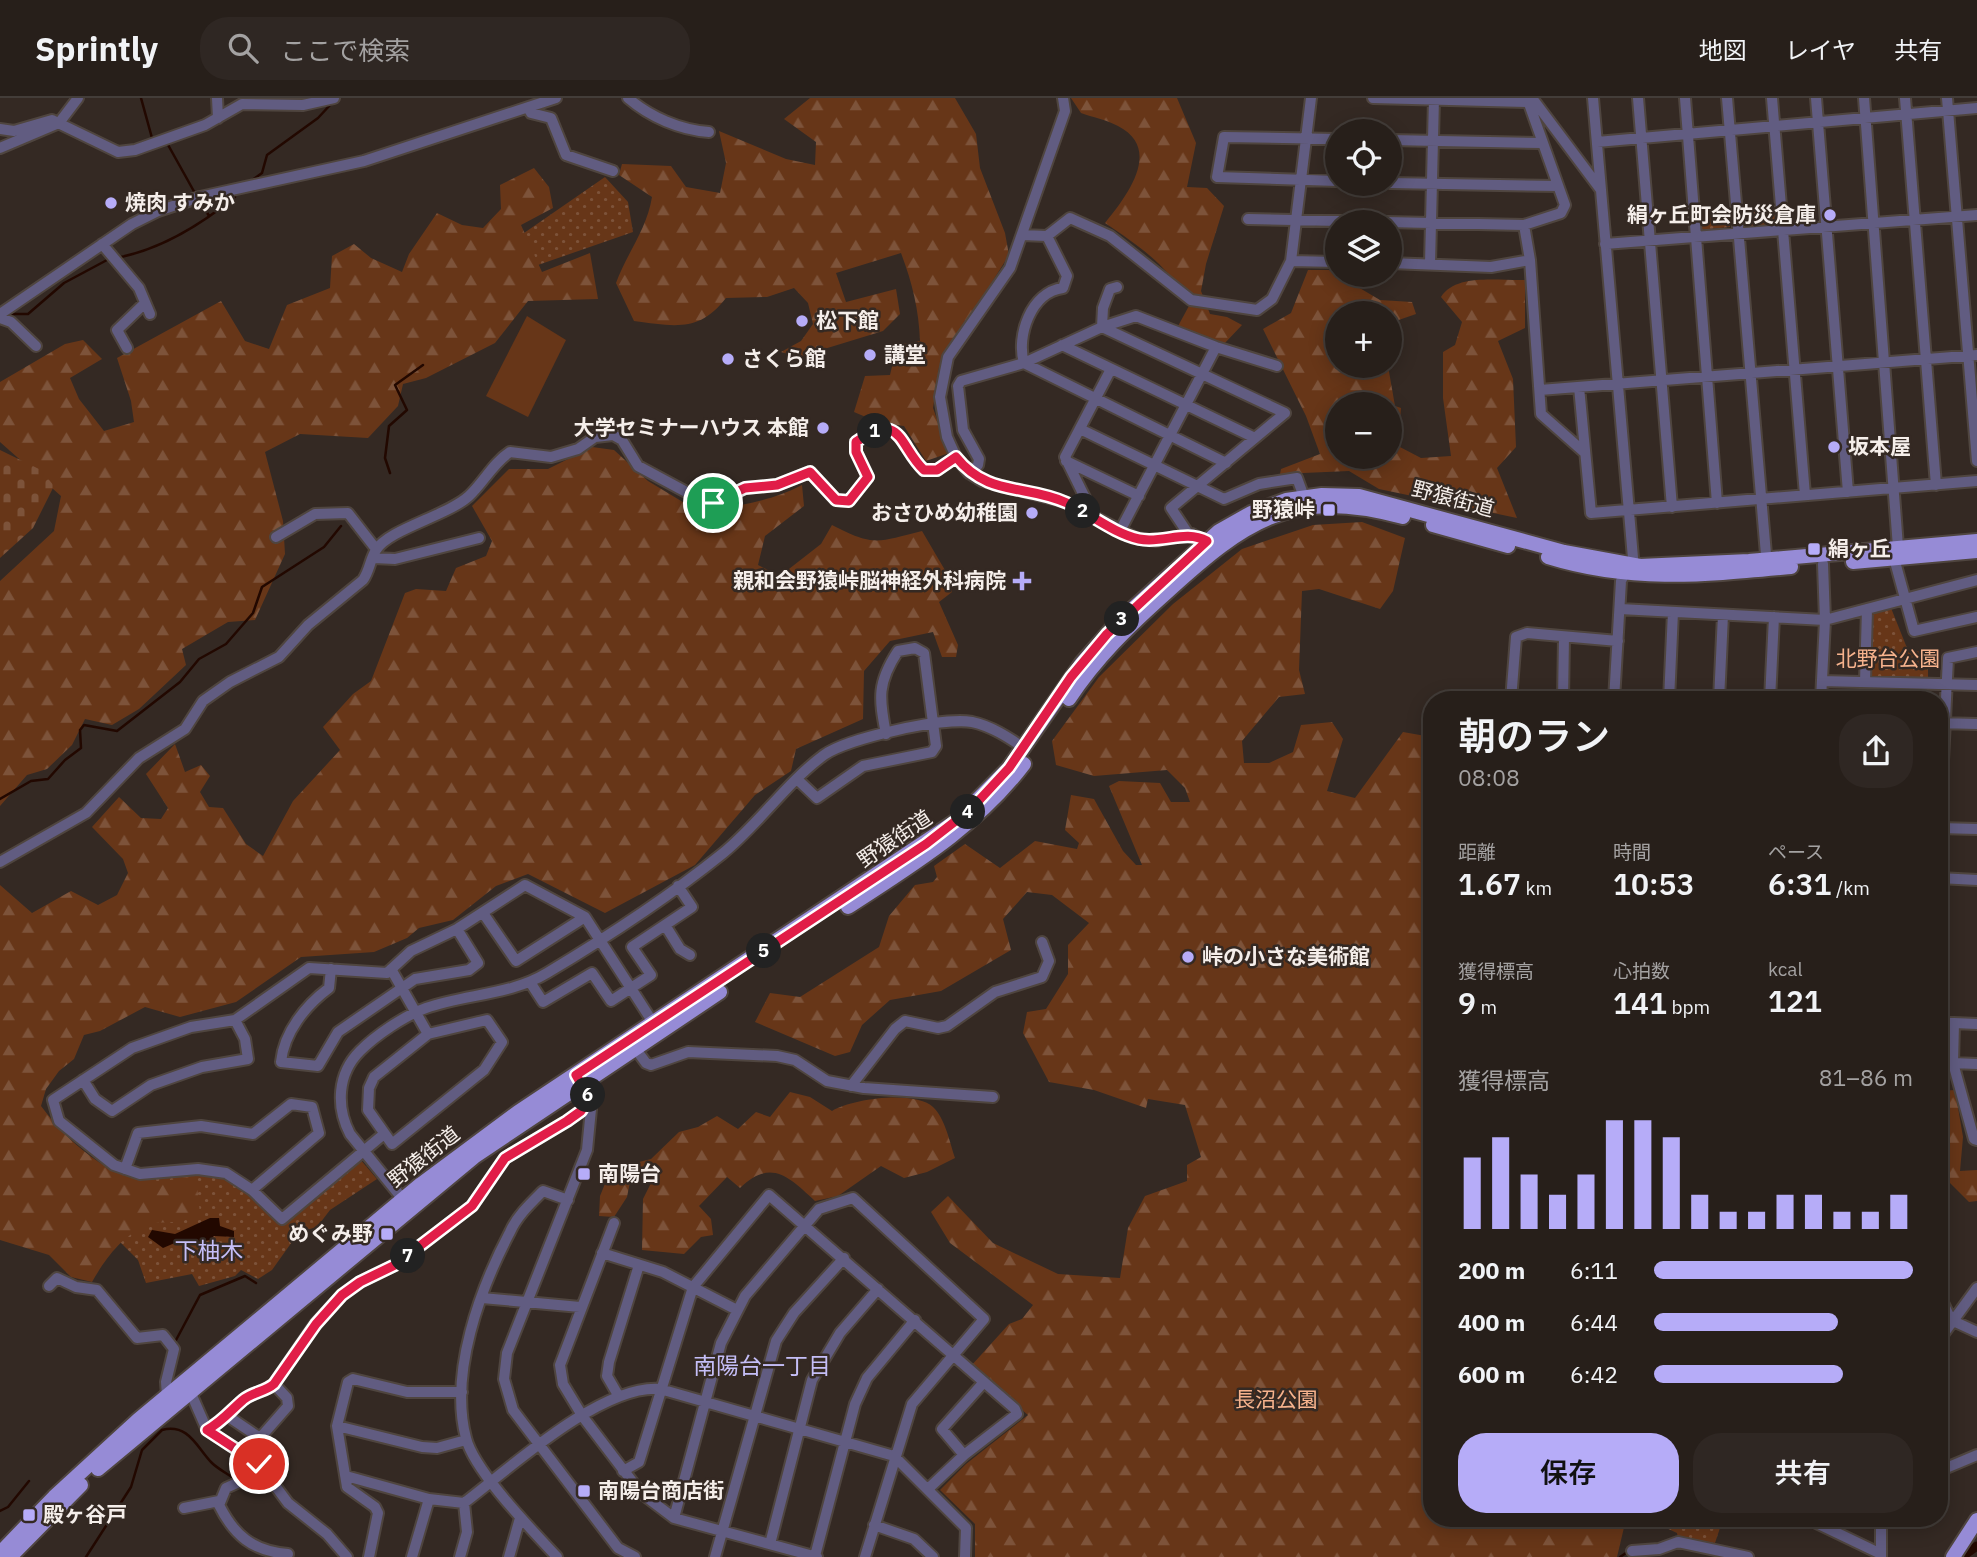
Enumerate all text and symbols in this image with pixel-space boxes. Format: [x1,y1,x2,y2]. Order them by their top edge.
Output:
search box [200,17,690,80]
text: Sprintly [35,27,158,70]
icon: search [224,29,262,67]
text: ここで検索 [280,33,410,67]
text: 地図 [1699,34,1747,66]
text: レイヤ [1785,34,1856,66]
text: 共有 [1894,34,1942,66]
map controls [1325,119,1402,469]
button: locate [1325,119,1402,196]
place label: 焼肉 すみか [125,188,235,216]
marker: 焼肉 すみか [103,195,119,211]
place label: 絹ヶ丘町会防災倉庫 [1627,200,1816,228]
marker: 絹ヶ丘町会防災倉庫 [1822,207,1838,223]
button: layers [1325,210,1402,287]
button: + [1325,301,1402,378]
place label: 松下館 [816,306,879,334]
marker: 松下館 [794,313,810,329]
place label: 講堂 [884,340,926,368]
place label: さくら館 [742,344,826,372]
marker: 講堂 [862,347,878,363]
marker: さくら館 [720,351,736,367]
button: − [1325,392,1402,469]
place label: 大学セミナーハウス 本館 [573,413,809,441]
pin: 1 [858,414,892,448]
text: 1 [869,418,880,442]
marker: 大学セミナーハウス 本館 [815,420,831,436]
place label: 坂本屋 [1848,432,1911,460]
marker: 坂本屋 [1826,439,1842,455]
pin [683,473,743,533]
street label: 野猿街道 [1409,474,1497,522]
icon: arrive [694,484,732,522]
pin: 2 [1066,494,1100,528]
place label: 野猿峠 [1252,495,1315,523]
place label: おさひめ幼稚園 [871,498,1018,526]
text: 2 [1077,498,1088,522]
marker: 野猿峠 [1321,502,1337,518]
marker: おさひめ幼稚園 [1024,505,1040,521]
place label: 絹ヶ丘 [1828,534,1891,562]
marker: 絹ヶ丘 [1806,541,1822,557]
place label: 親和会野猿峠脳神経外科病院 [733,566,1006,594]
marker: 親和会野猿峠脳神経外科病院 [1012,571,1032,591]
pin: 3 [1104,602,1140,636]
text: 3 [1116,606,1127,630]
park label: 北野台公園 [1836,644,1941,672]
text: 朝のラン [1458,711,1610,760]
button: share [1839,714,1913,788]
text: 08:08 [1458,762,1520,792]
pin: 4 [950,794,986,830]
text: 4 [962,799,973,823]
street label: 野猿街道 [852,803,937,873]
text: 距離 [1458,840,1496,864]
text: 時間 [1613,840,1651,864]
text: ペース [1768,840,1824,864]
text: 1.67 [1458,864,1521,903]
text: 10:53 [1613,864,1695,903]
text: 6:31 [1768,864,1832,903]
text: km [1521,876,1552,900]
text: /km [1832,876,1870,900]
pin: 5 [746,934,782,968]
text: 5 [758,938,769,962]
place label: 峠の小さな美術館 [1202,942,1370,970]
marker: 峠の小さな美術館 [1180,949,1196,965]
text: kcal [1768,957,1803,981]
text: 獲得標高 [1458,959,1534,983]
text: 心拍数 [1613,959,1670,983]
text: 121 [1768,981,1822,1020]
text: 9 [1458,983,1476,1022]
text: 141 [1613,983,1667,1022]
text: m [1476,995,1497,1019]
text: bpm [1667,995,1710,1019]
text: 81–86 m [1819,1062,1913,1092]
text: 獲得標高 [1458,1065,1550,1095]
pin: 6 [570,1077,606,1112]
text: 6 [582,1082,593,1106]
street label: 野猿街道 [382,1119,465,1193]
place label: 南陽台 [598,1159,661,1187]
marker: 南陽台 [576,1166,592,1182]
place label: めぐみ野 [288,1219,373,1247]
marker: めぐみ野 [379,1226,395,1242]
district label: 下柚木 [175,1235,244,1265]
pin: 7 [390,1238,426,1274]
text: 7 [402,1243,413,1267]
text: 200 m [1458,1255,1525,1285]
text: 6:11 [1570,1255,1618,1285]
text: 400 m [1458,1307,1525,1337]
text: 6:44 [1570,1307,1618,1337]
district label: 南陽台一丁目 [693,1350,831,1380]
text: 600 m [1458,1359,1525,1389]
text: 6:42 [1570,1359,1618,1389]
park label: 長沼公園 [1234,1385,1318,1413]
button: 保存 [1458,1433,1679,1513]
button: 共有 [1693,1433,1913,1513]
pin [229,1434,289,1494]
icon: check [240,1445,278,1483]
place label: 南陽台商店街 [598,1476,724,1504]
marker: 南陽台商店街 [576,1483,592,1499]
place label: 殿ヶ谷戸 [43,1500,127,1528]
marker: 殿ヶ谷戸 [21,1507,37,1523]

